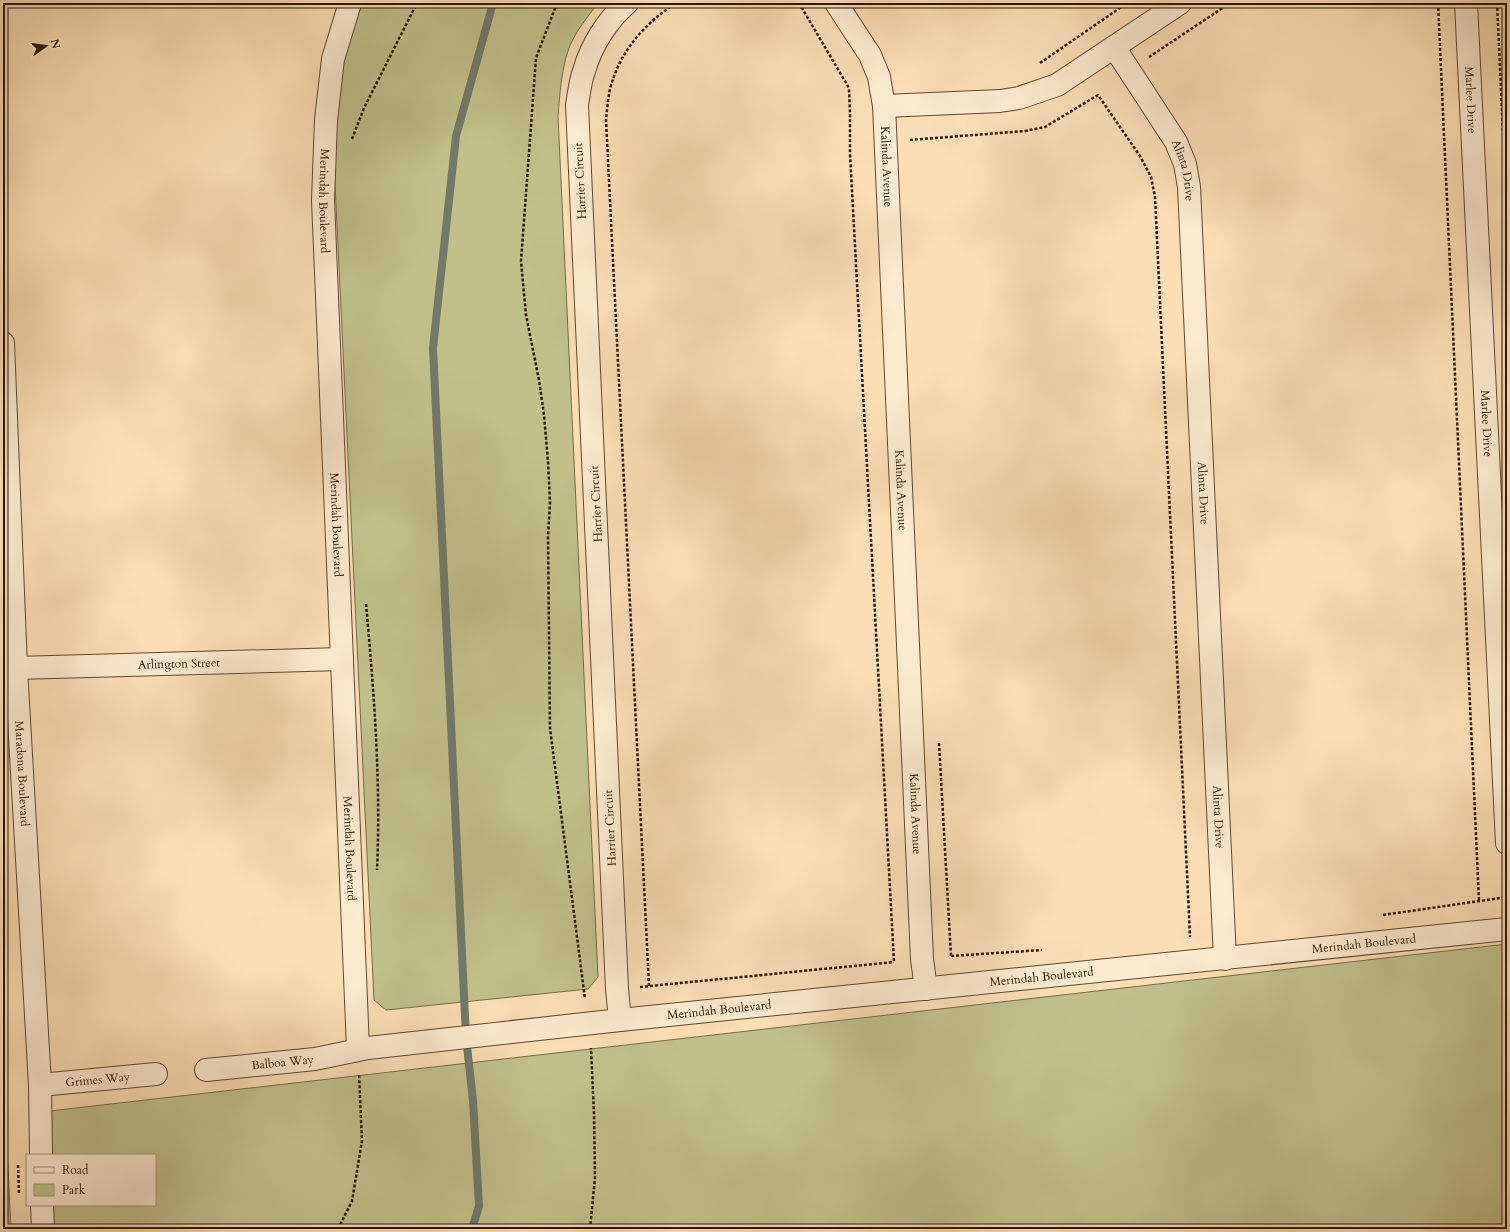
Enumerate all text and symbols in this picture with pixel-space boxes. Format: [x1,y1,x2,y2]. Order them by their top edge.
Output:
north arrow [26,26,66,66]
text: N [47,37,64,51]
street label: Marlee Drive [1461,66,1480,134]
street label: Kalinda Avenue [877,126,896,208]
street label: Alinta Drive [1168,137,1198,201]
street label: Harrier Circuit [570,142,590,220]
street label: Merindah Boulevard [315,148,333,254]
street label: Marlee Drive [1477,390,1496,457]
street label: Kalinda Avenue [891,449,911,531]
street label: Alinta Drive [1194,461,1213,525]
street label: Harrier Circuit [586,465,606,543]
street label: Merindah Boulevard [326,472,347,578]
street label: Arlington Street [138,654,220,673]
street label: Maradona Boulevard [11,720,33,828]
street label: Kalinda Avenue [906,773,925,855]
street label: Alinta Drive [1209,785,1228,849]
street label: Harrier Circuit [600,789,620,867]
street label: Merindah Boulevard [340,796,360,902]
street label: Merindah Boulevard [1311,930,1417,957]
street label: Merindah Boulevard [989,963,1095,990]
street label: Merindah Boulevard [666,996,773,1023]
street label: Balboa Way [251,1051,315,1073]
street label: Grimes Way [65,1068,131,1091]
legend [26,1154,156,1206]
text: Road [62,1162,89,1178]
text: Park [62,1182,86,1198]

